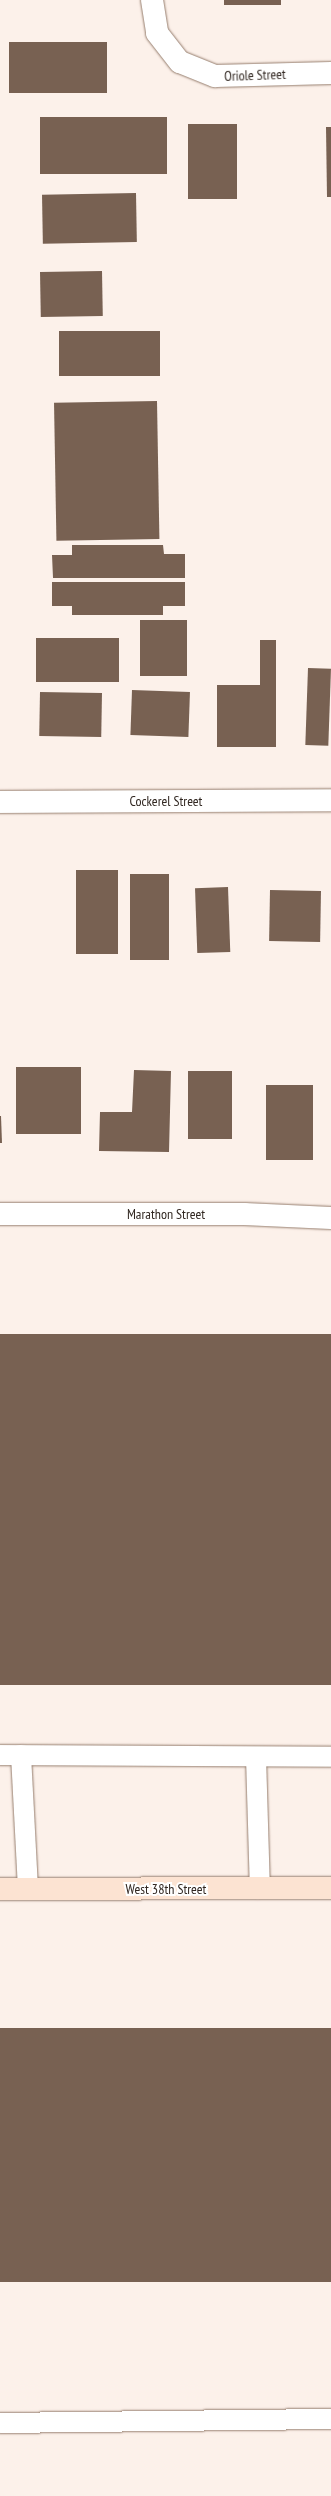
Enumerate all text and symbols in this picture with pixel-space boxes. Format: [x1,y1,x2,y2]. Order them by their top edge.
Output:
street label: Oriole Street [224,66,286,84]
street label: Cockerel Street [130,793,202,809]
street label: Marathon Street [127,1206,205,1222]
street label: West 38th Street [126,1881,206,1897]

